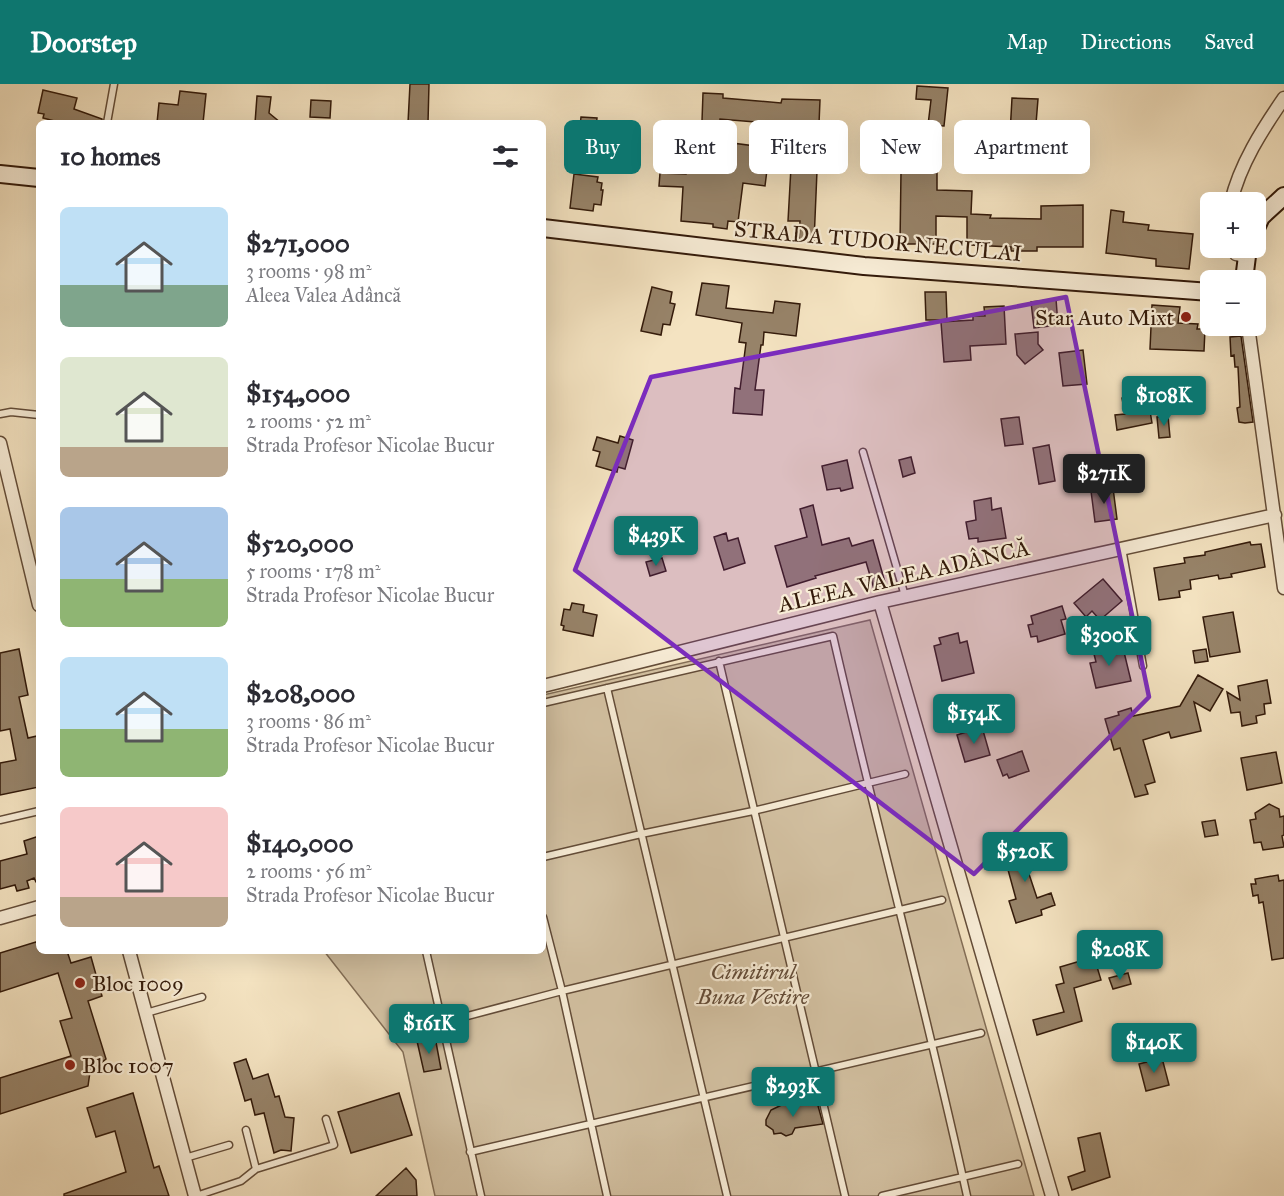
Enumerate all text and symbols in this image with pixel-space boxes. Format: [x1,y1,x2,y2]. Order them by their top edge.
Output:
text: Doorstep [30,25,137,60]
text: Map [1007,29,1048,55]
text: Directions [1081,29,1171,55]
text: Saved [1204,29,1254,55]
chip: Buy [564,120,641,174]
chip: Rent [653,120,737,174]
chip: Filters [749,120,848,174]
chip: New [860,120,942,174]
chip: Apartment [954,120,1090,174]
text: 10 homes [60,140,161,172]
icon: filters [489,140,522,173]
map controls [1200,192,1266,336]
button: + [1200,192,1266,258]
street label: STRADA TUDOR NECULAI [733,215,1023,267]
text: $271,000 [246,227,350,259]
icon: home [108,231,180,303]
text: 3 rooms · 98 m² [246,259,371,283]
button: − [1200,270,1266,336]
text: Aleea Valea Adâncă [246,283,401,307]
place label: Star Auto Mixt [1035,304,1174,331]
marker: Star Auto Mixt [1179,310,1193,324]
pin: $108K [1122,376,1206,427]
text: $154,000 [246,377,350,409]
icon: home [108,381,180,453]
text: $108K [1136,383,1192,407]
text: 2 rooms · 52 m² [246,409,371,433]
text: Strada Profesor Nicolae Bucur [246,433,494,457]
pin: $271K [1062,454,1146,505]
text: $271K [1077,461,1131,485]
pin: $439K [614,516,698,567]
text: $439K [628,523,684,547]
text: $520,000 [246,527,354,559]
icon: home [108,531,180,603]
street label: ALEEA VALEA ADÂNCĂ [775,534,1033,618]
text: 5 rooms · 178 m² [246,559,381,583]
text: Strada Profesor Nicolae Bucur [246,583,494,607]
pin: $300K [1067,616,1151,667]
text: $300K [1080,623,1138,647]
text: $208,000 [246,677,356,709]
icon: home [108,681,180,753]
pin: $154K [932,694,1016,745]
text: $154K [947,701,1001,725]
text: 3 rooms · 86 m² [246,709,371,733]
text: Strada Profesor Nicolae Bucur [246,733,494,757]
text: $140,000 [246,827,354,859]
icon: home [108,831,180,903]
pin: $520K [983,832,1067,883]
text: $520K [997,839,1054,863]
text: 2 rooms · 56 m² [246,859,372,883]
text: Strada Profesor Nicolae Bucur [246,883,494,907]
pin: $208K [1078,930,1162,981]
text: $208K [1091,937,1149,961]
park label: Cimitirul Buna Vestire [696,958,810,1010]
place label: Bloc 1009 [92,970,184,997]
marker: Bloc 1009 [73,976,87,990]
pin: $161K [387,1004,471,1055]
text: $161K [403,1011,455,1035]
pin: $140K [1112,1023,1196,1074]
text: $140K [1126,1030,1182,1054]
place label: Bloc 1007 [82,1052,174,1079]
marker: Bloc 1007 [63,1058,77,1072]
pin: $293K [751,1067,835,1118]
text: $293K [766,1074,820,1098]

